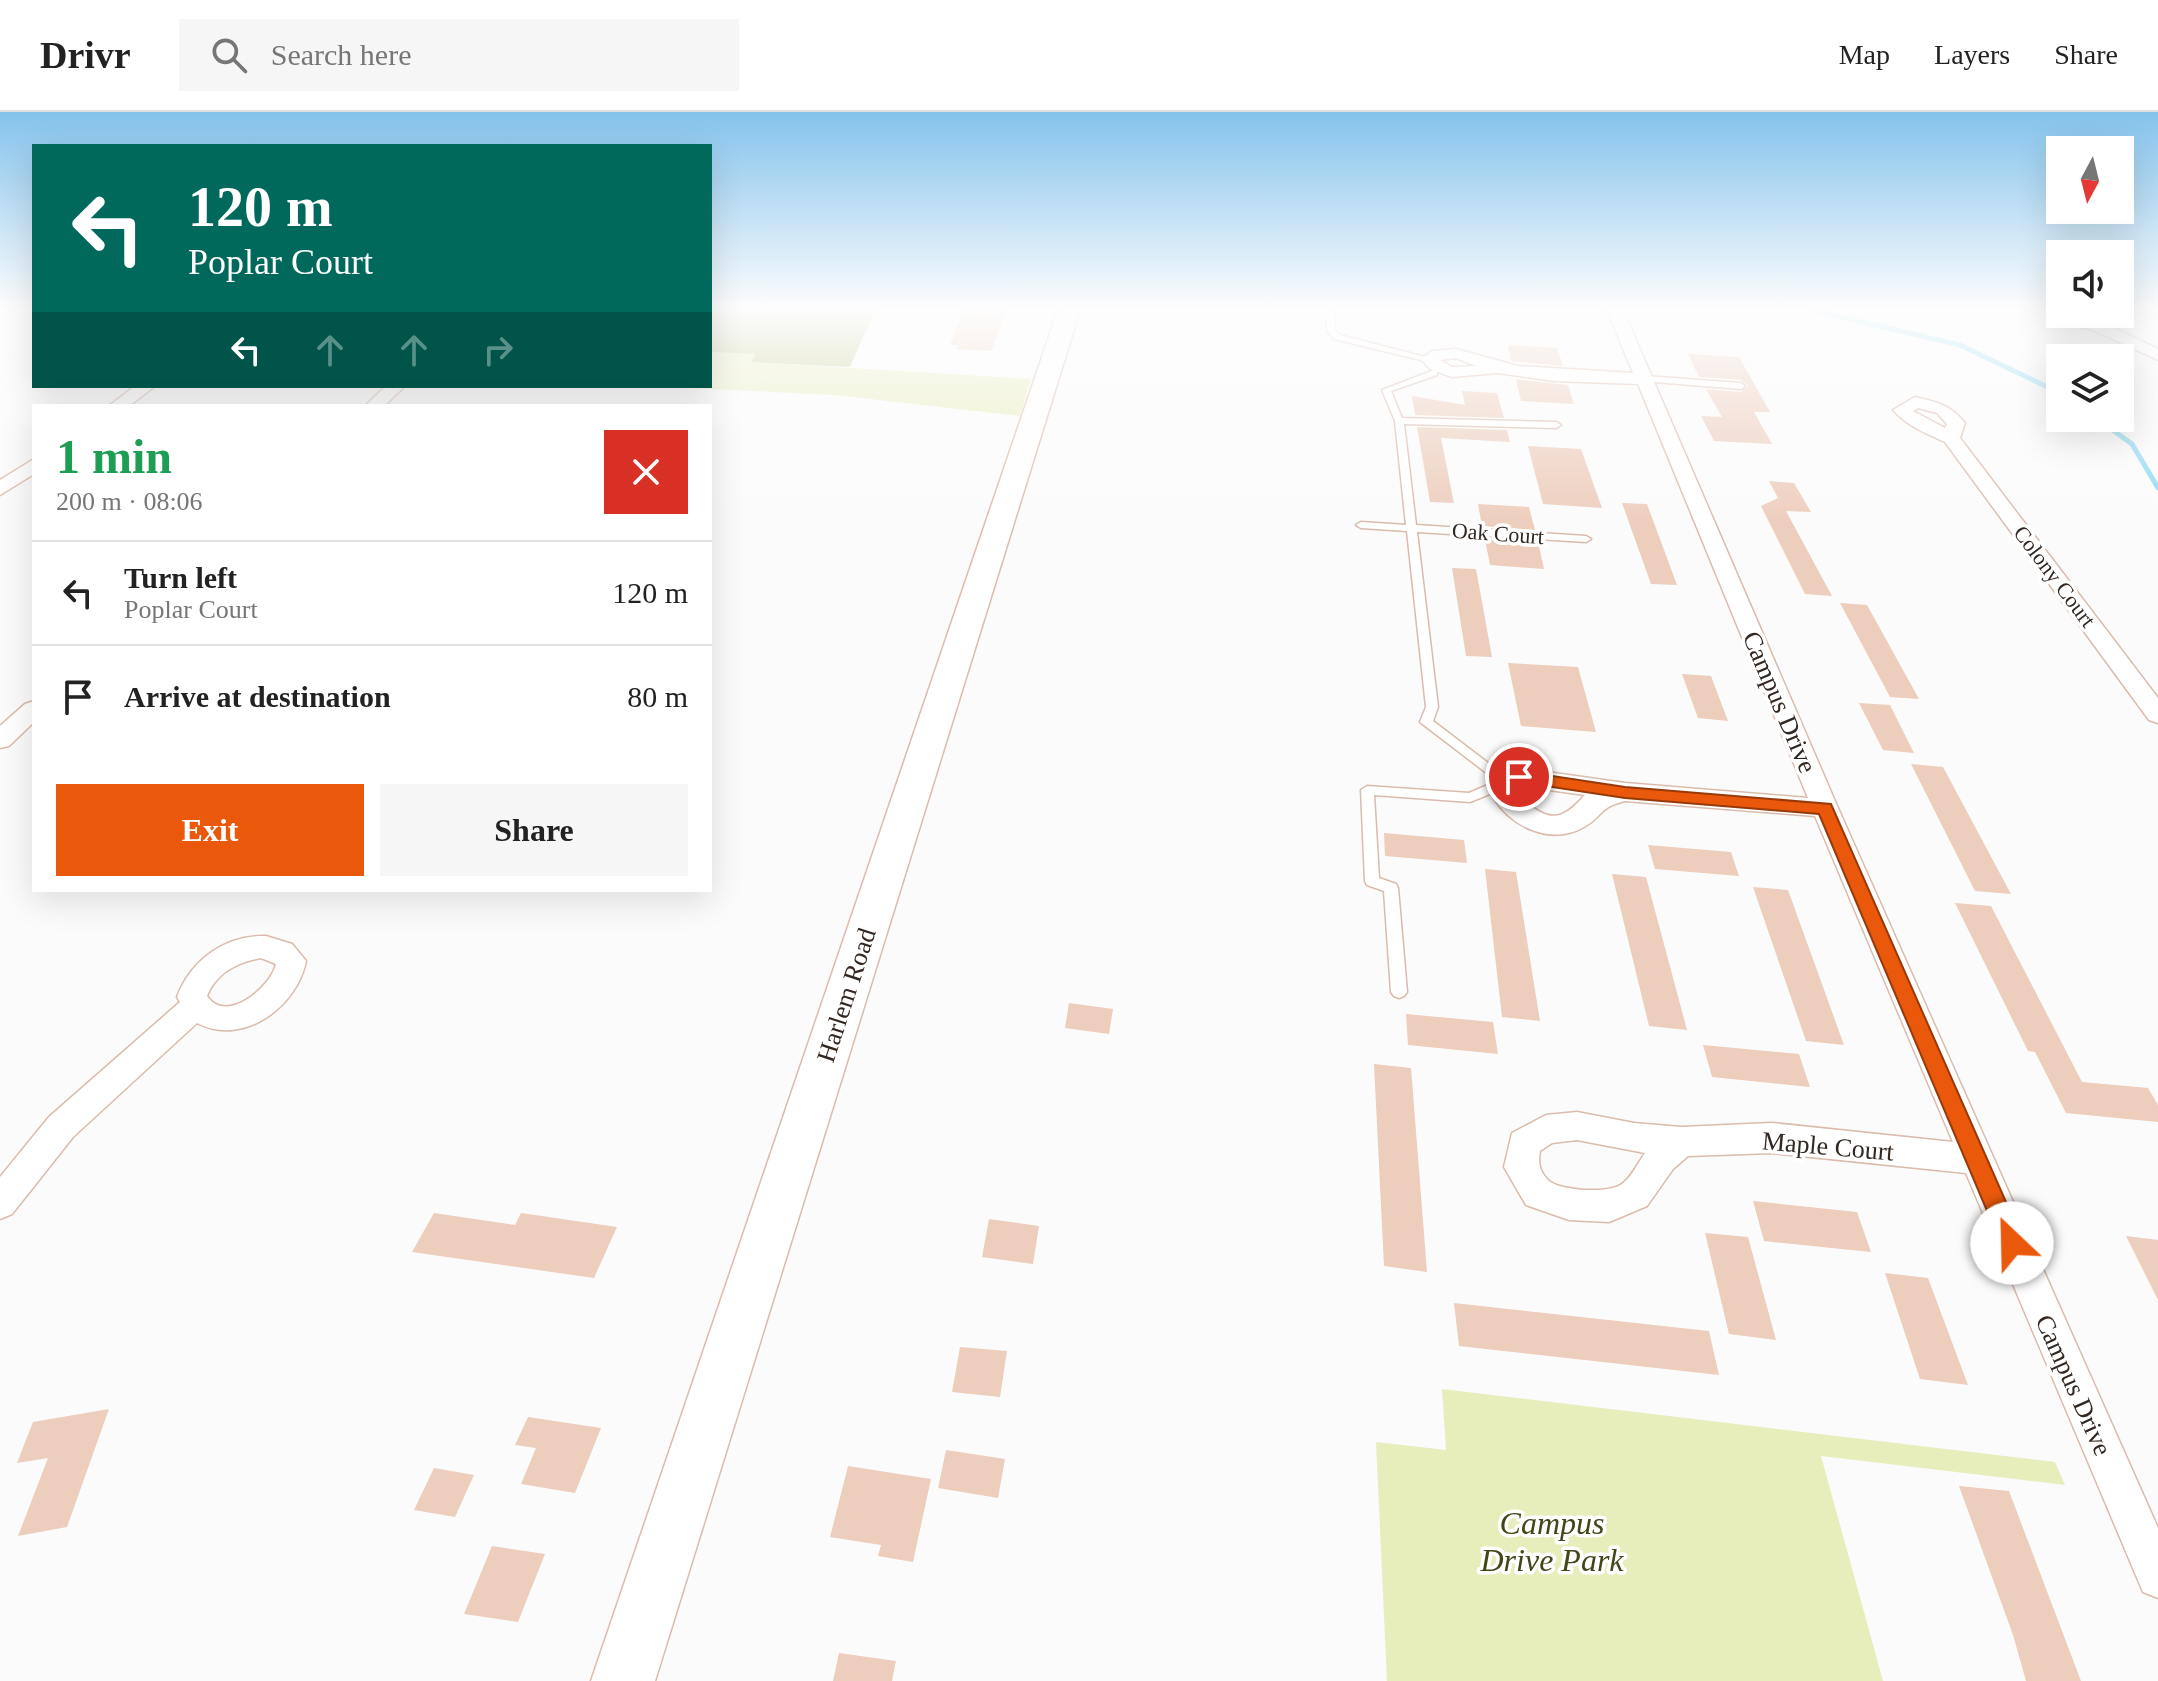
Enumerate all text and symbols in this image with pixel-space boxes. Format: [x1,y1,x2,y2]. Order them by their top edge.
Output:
search box [179,19,739,91]
icon: search [207,33,251,77]
text: Drivr [40,34,131,76]
text: Search here [271,38,411,71]
text: Map [1839,39,1890,70]
text: Layers [1934,39,2010,70]
text: Share [2054,39,2118,70]
north arrow [2046,136,2134,224]
map controls [2046,136,2134,432]
icon: left [56,176,160,280]
text: 120 m [188,176,333,238]
button: sound [2046,240,2134,328]
text: Poplar Court [188,242,373,282]
icon: left [224,328,268,372]
icon: ahead [308,328,352,372]
icon: ahead [392,328,436,372]
icon: right [476,328,520,372]
button: layers [2046,344,2134,432]
text: 1 min [56,430,172,483]
button: close [604,430,688,514]
text: 200 m · 08:06 [56,487,203,516]
street label: Oak Court [1451,518,1545,549]
street label: Colony Court [2008,521,2101,632]
text: Turn left [124,561,237,594]
icon: left [56,571,100,615]
text: 120 m [612,576,688,609]
text: Poplar Court [124,595,258,624]
street label: Campus Drive [1737,627,1822,777]
icon: arrive [56,675,100,719]
text: Arrive at destination [124,680,391,713]
text: 80 m [627,680,688,713]
pin [1485,743,1553,811]
icon: arrive [1497,755,1541,799]
button: Exit [56,784,364,876]
button: Share [380,784,688,876]
street label: Harlem Road [811,924,882,1066]
street label: Maple Court [1761,1126,1896,1167]
position arrow [1970,1201,2054,1285]
street label: Campus Drive [2030,1310,2117,1460]
park label: Campus Drive Park [1479,1505,1624,1578]

